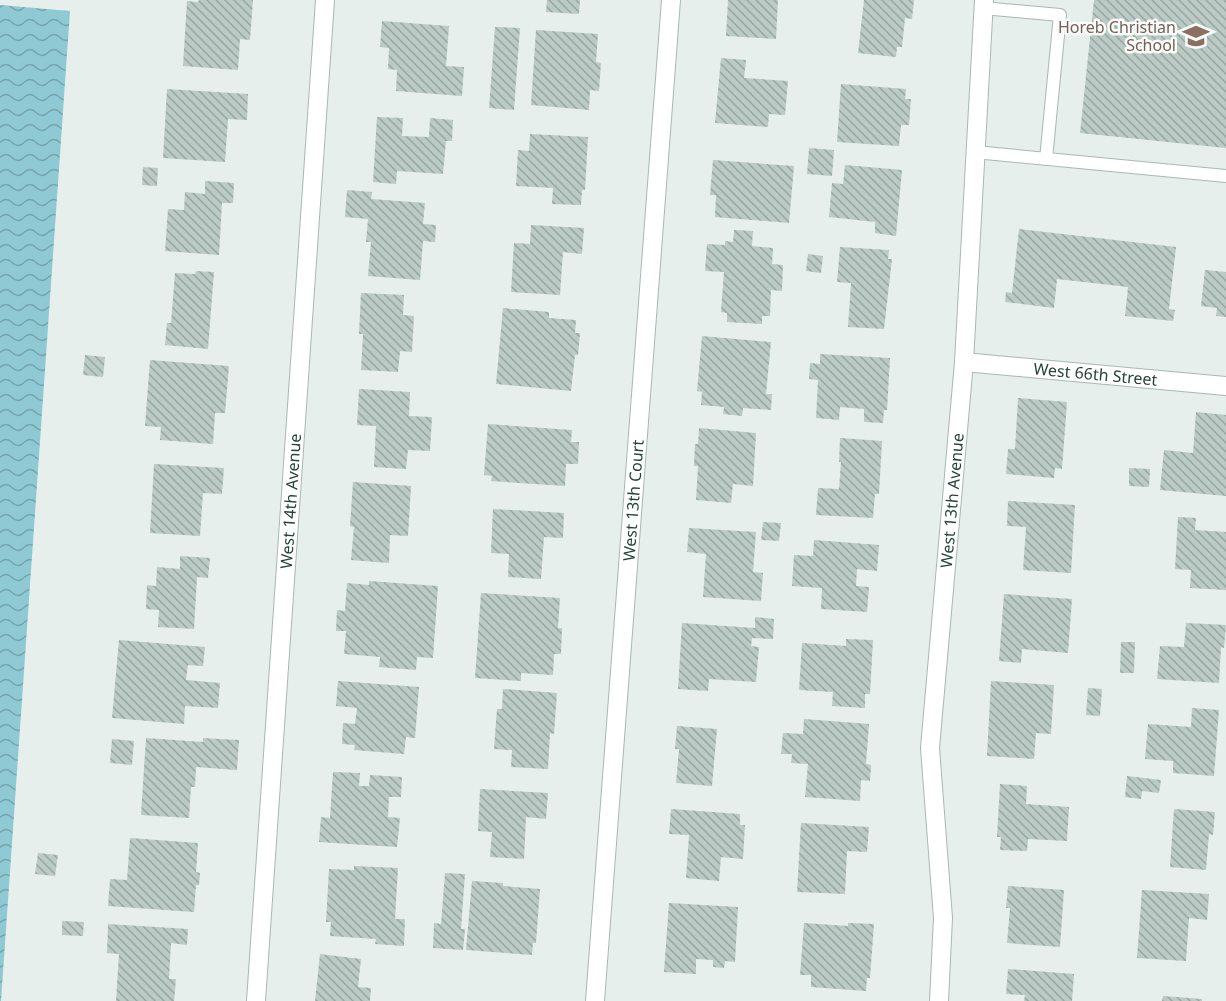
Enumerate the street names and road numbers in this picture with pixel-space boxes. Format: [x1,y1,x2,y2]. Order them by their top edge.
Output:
street label: West 66th Street [1033,357,1158,391]
street label: West 13th Avenue [935,432,969,569]
street label: West 14th Avenue [275,433,306,570]
street label: West 13th Court [617,439,649,562]

